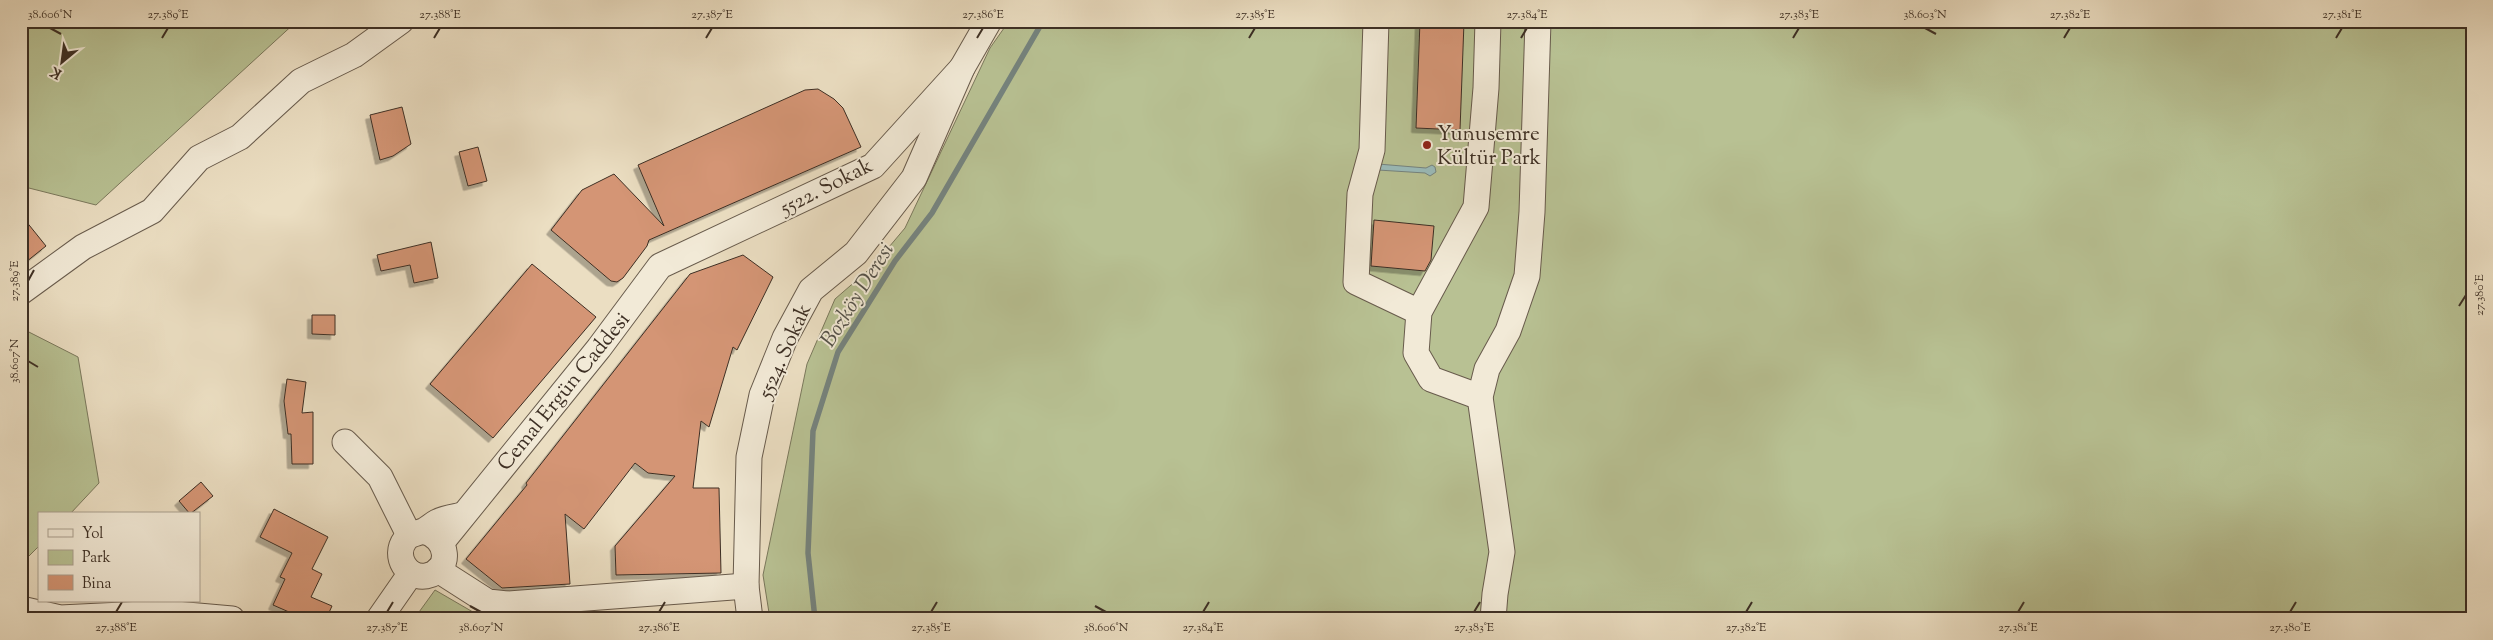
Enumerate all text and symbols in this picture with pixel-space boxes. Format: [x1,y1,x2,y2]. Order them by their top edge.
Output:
text: 38.606°N [28,6,73,24]
text: 27.389°E [148,6,189,24]
text: 27.388°E [419,6,461,24]
text: 27.387°E [691,6,733,24]
text: 27.386°E [962,6,1004,24]
text: 27.385°E [1235,6,1275,24]
text: 27.384°E [1506,6,1548,24]
text: 27.383°E [1779,6,1820,24]
text: 38.603°N [1903,6,1947,24]
text: 27.382°E [2050,6,2091,24]
text: 27.381°E [2322,6,2362,24]
north arrow [38,38,88,88]
text: K [47,60,66,83]
place label: Yunusemre Kültür Park [1437,120,1542,174]
marker: Yunusemre Kültür Park [1421,139,1433,151]
street label: 5522. Sokak [774,151,879,224]
water label: Bozköy Deresi [814,237,903,354]
text: 27.389°E [6,260,24,301]
text: 27.380°E [2471,274,2489,316]
street label: 5524. Sokak [751,299,820,405]
street label: Cemal Ergün Caddesi [491,306,638,478]
text: 38.607°N [6,338,24,383]
legend [38,512,200,602]
text: Yol [82,524,104,545]
text: Park [82,548,111,569]
text: Bina [82,574,112,595]
text: 27.388°E [95,619,137,637]
text: 27.387°E [366,619,408,637]
text: 38.607°N [459,619,504,637]
text: 27.386°E [638,619,680,637]
text: 27.385°E [911,619,951,637]
text: 38.606°N [1084,619,1129,637]
text: 27.384°E [1182,619,1224,637]
text: 27.383°E [1454,619,1495,637]
text: 27.382°E [1726,619,1767,637]
text: 27.381°E [1998,619,2038,637]
text: 27.380°E [2269,619,2311,637]

